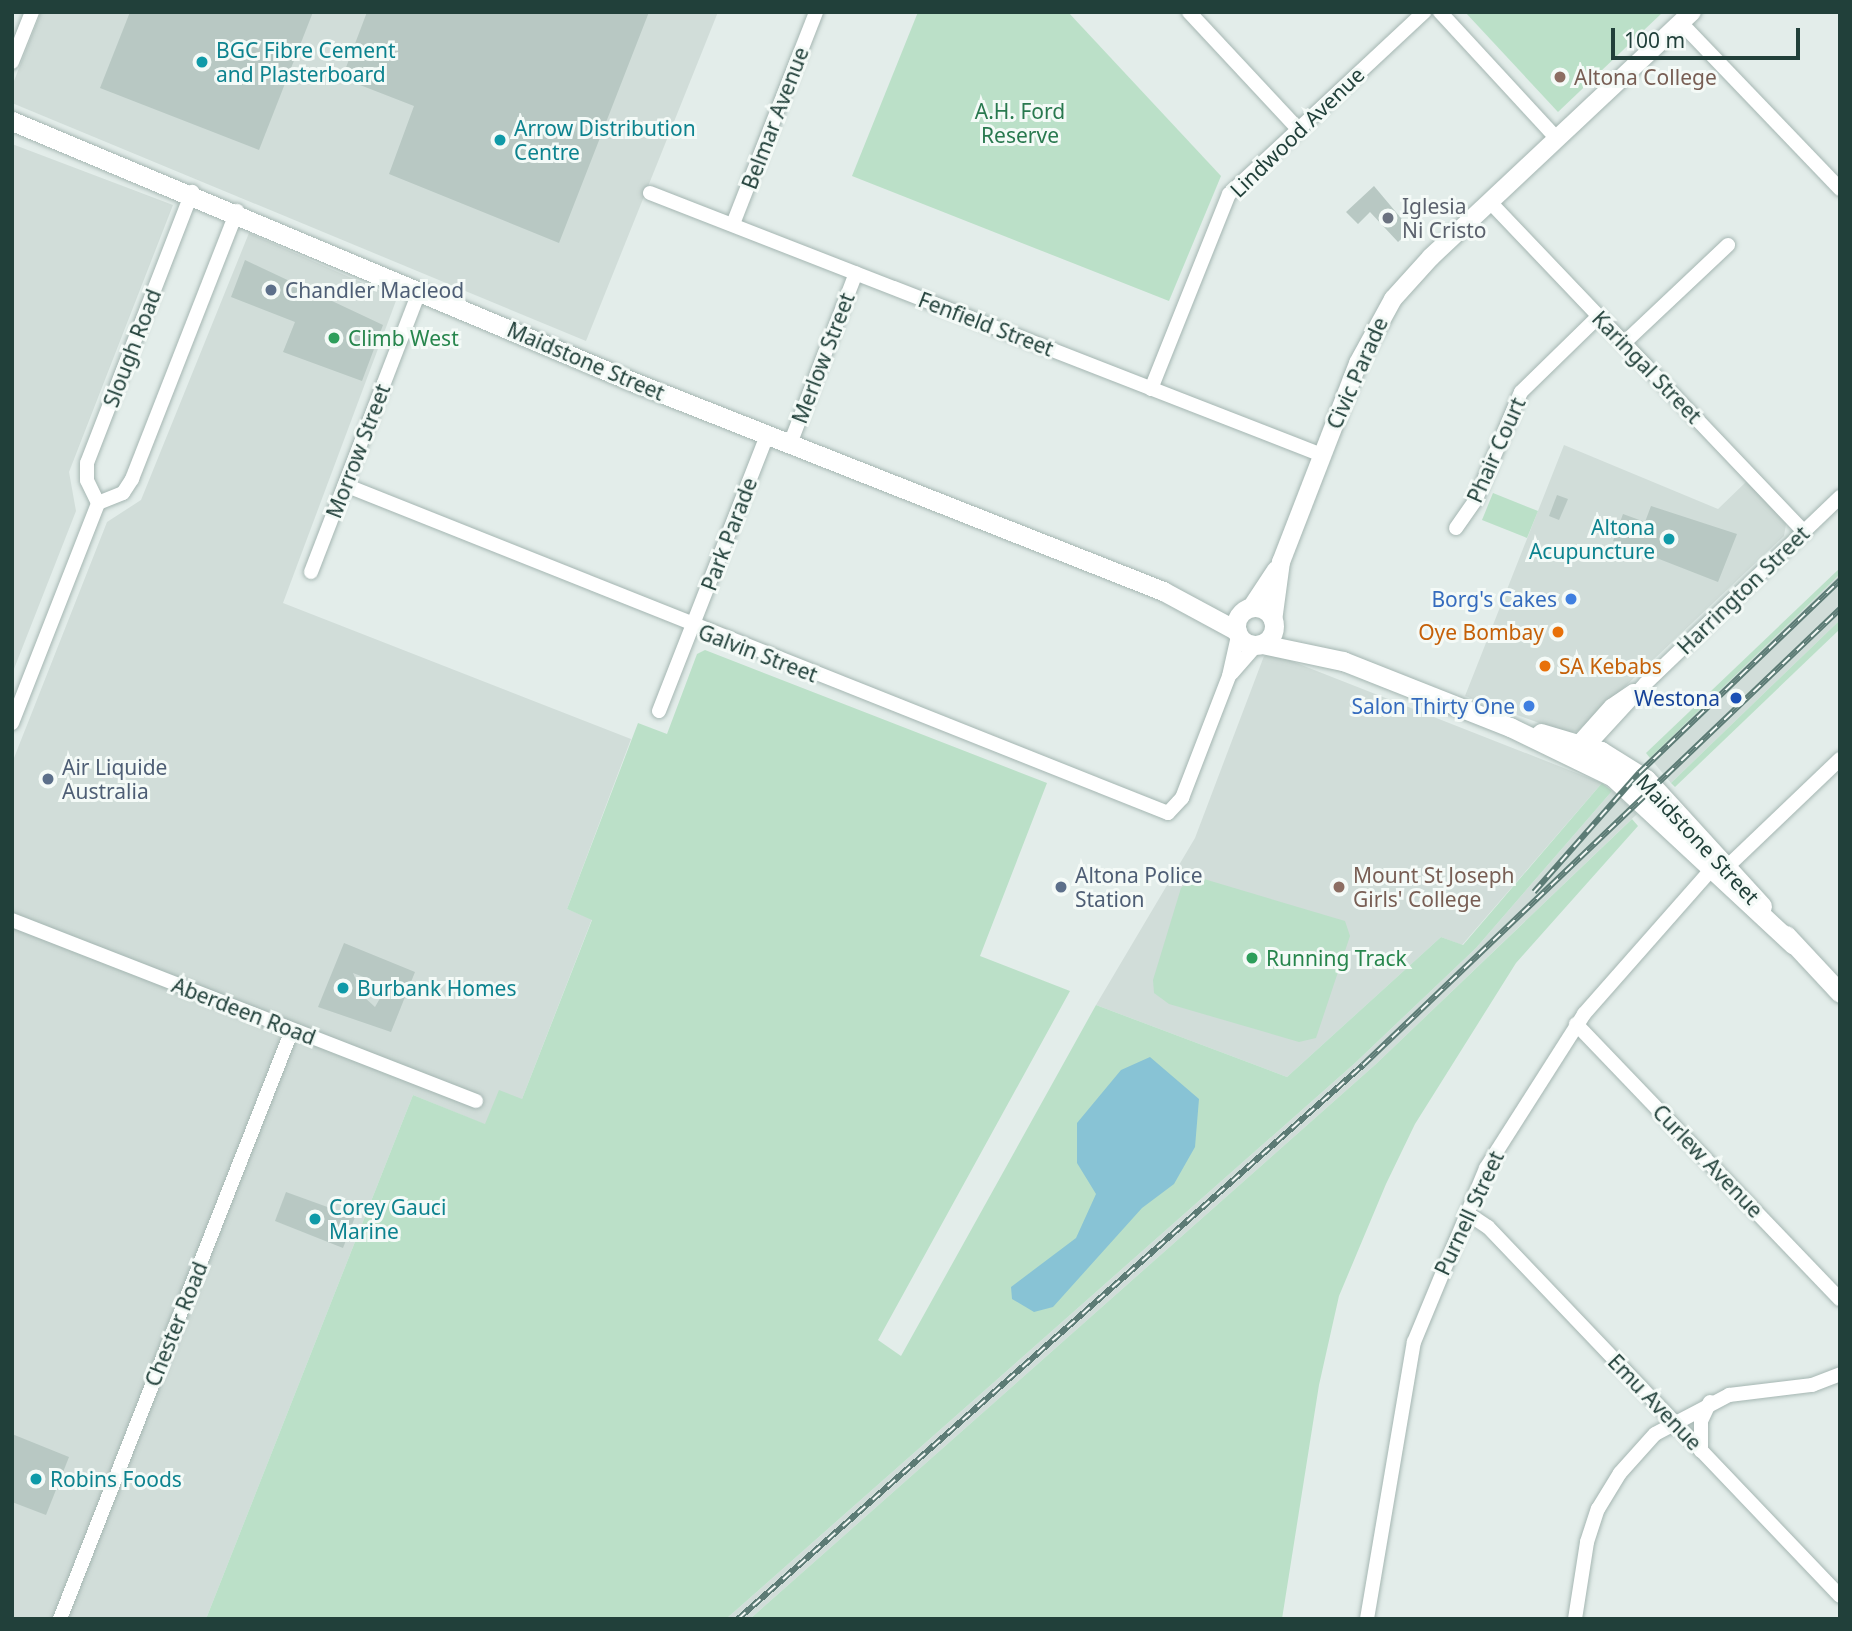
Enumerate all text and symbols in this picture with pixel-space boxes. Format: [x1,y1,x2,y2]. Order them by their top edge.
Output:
scale bar [1614,14,1803,58]
text: 100 m [1624,26,1685,54]
place label: BGC Fibre Cement and Plasterboard [216,37,396,87]
street label: Belmar Avenue [736,43,814,193]
marker: BGC Fibre Cement and Plasterboard [194,54,210,70]
street label: Lindwood Avenue [1225,62,1369,202]
place label: Altona College [1574,64,1717,90]
marker: Altona College [1552,69,1568,85]
park label: A.H. Ford Reserve [975,98,1065,148]
place label: Arrow Distribution Centre [514,115,696,165]
marker: Arrow Distribution Centre [492,132,508,148]
place label: Iglesia Ni Cristo [1402,193,1487,243]
marker: Iglesia Ni Cristo [1380,210,1396,226]
place label: Chandler Macleod [285,277,464,303]
marker: Chandler Macleod [263,282,279,298]
street label: Slough Road [98,285,166,411]
street label: Fenfield Street [915,287,1057,361]
street label: Merlow Street [787,289,859,427]
street label: Karingal Street [1587,306,1707,428]
street label: Civic Parade [1321,313,1393,433]
street label: Maidstone Street [504,316,668,406]
place label: Climb West [348,325,459,351]
marker: Climb West [326,330,342,346]
street label: Morrow Street [321,380,395,522]
street label: Phair Court [1462,394,1530,506]
street label: Park Parade [696,474,762,594]
place label: Altona Acupuncture [1529,514,1655,564]
street label: Harrington Street [1672,521,1814,659]
marker: Altona Acupuncture [1661,531,1677,547]
place label: Borg's Cakes [1431,586,1557,612]
marker: Borg's Cakes [1563,591,1579,607]
street label: Galvin Street [695,619,821,687]
place label: Oye Bombay [1418,619,1544,645]
marker: Oye Bombay [1550,624,1566,640]
place label: SA Kebabs [1559,653,1662,679]
marker: SA Kebabs [1537,658,1553,674]
place label: Westona [1634,685,1720,711]
marker: Westona [1726,688,1746,708]
place label: Salon Thirty One [1351,693,1515,719]
marker: Salon Thirty One [1521,698,1537,714]
place label: Air Liquide Australia [62,754,167,804]
street label: Maidstone Street [1631,769,1765,909]
marker: Air Liquide Australia [40,771,56,787]
place label: Altona Police Station [1075,862,1203,912]
place label: Mount St Joseph Girls' College [1353,862,1515,912]
marker: Altona Police Station [1053,879,1069,895]
marker: Mount St Joseph Girls' College [1331,879,1347,895]
place label: Running Track [1266,945,1407,971]
marker: Running Track [1244,950,1260,966]
street label: Aberdeen Road [169,972,319,1050]
place label: Burbank Homes [357,975,516,1001]
marker: Burbank Homes [335,980,351,996]
street label: Curlew Avenue [1648,1099,1768,1223]
street label: Purnell Street [1429,1147,1509,1279]
place label: Corey Gauci Marine [329,1194,446,1244]
marker: Corey Gauci Marine [307,1211,323,1227]
street label: Chester Road [140,1258,212,1390]
street label: Emu Avenue [1603,1349,1707,1455]
place label: Robins Foods [50,1466,182,1492]
marker: Robins Foods [28,1471,44,1487]

